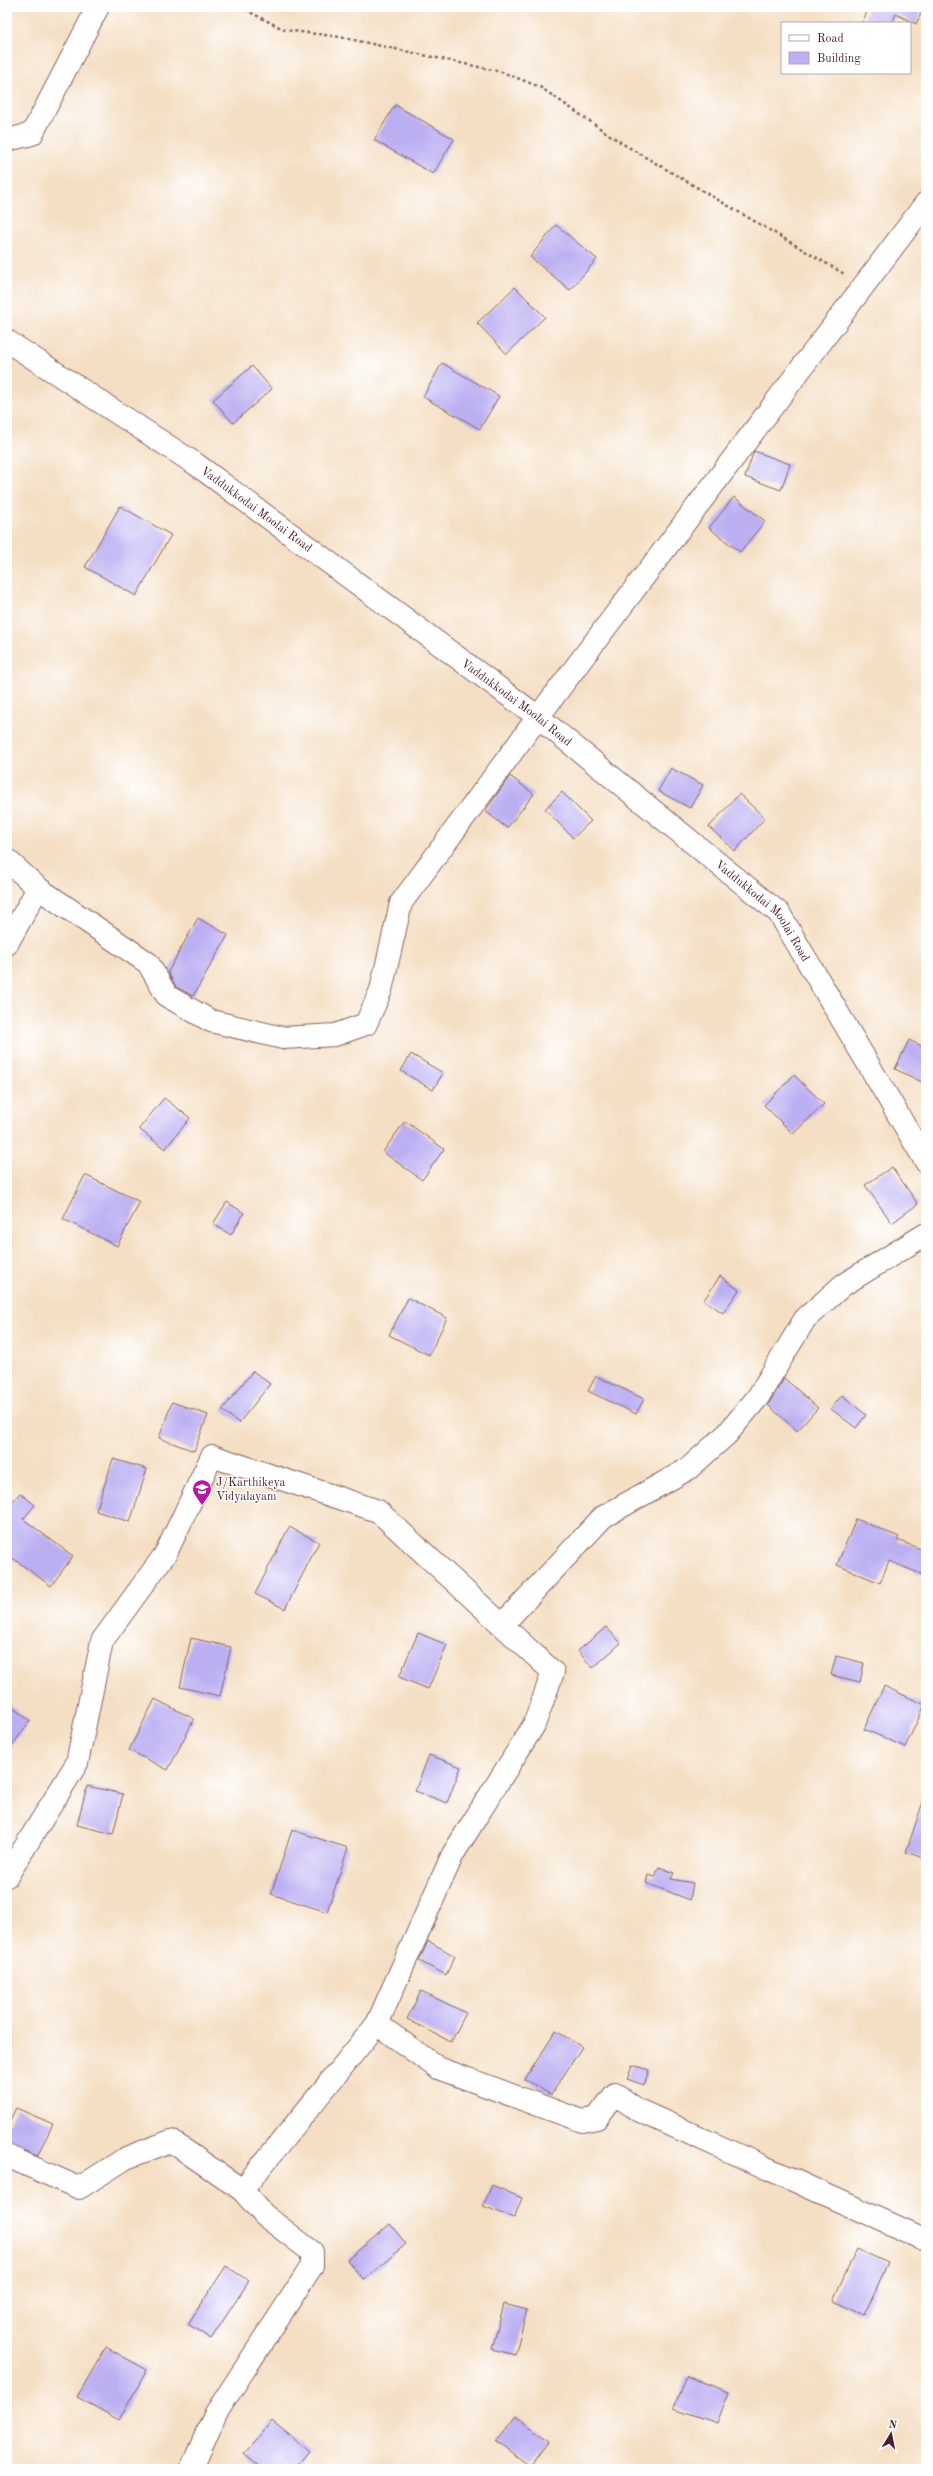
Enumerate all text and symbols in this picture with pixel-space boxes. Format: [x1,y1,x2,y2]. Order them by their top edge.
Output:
legend [781,22,911,74]
text: Road [817,33,844,45]
text: Building [817,53,861,65]
street label: Vaddukkodai Moolai Road [198,465,314,555]
street label: Vaddukkodai Moolai Road [459,657,573,749]
street label: Vaddukkodai Moolai Road [712,859,811,964]
place label: J/Karthikeya Vidyalayam [216,1477,286,1503]
school or university icon: J/Karthikeya Vidyalayam [191,1478,213,1506]
north arrow [871,2414,911,2454]
text: N [887,2419,898,2432]

